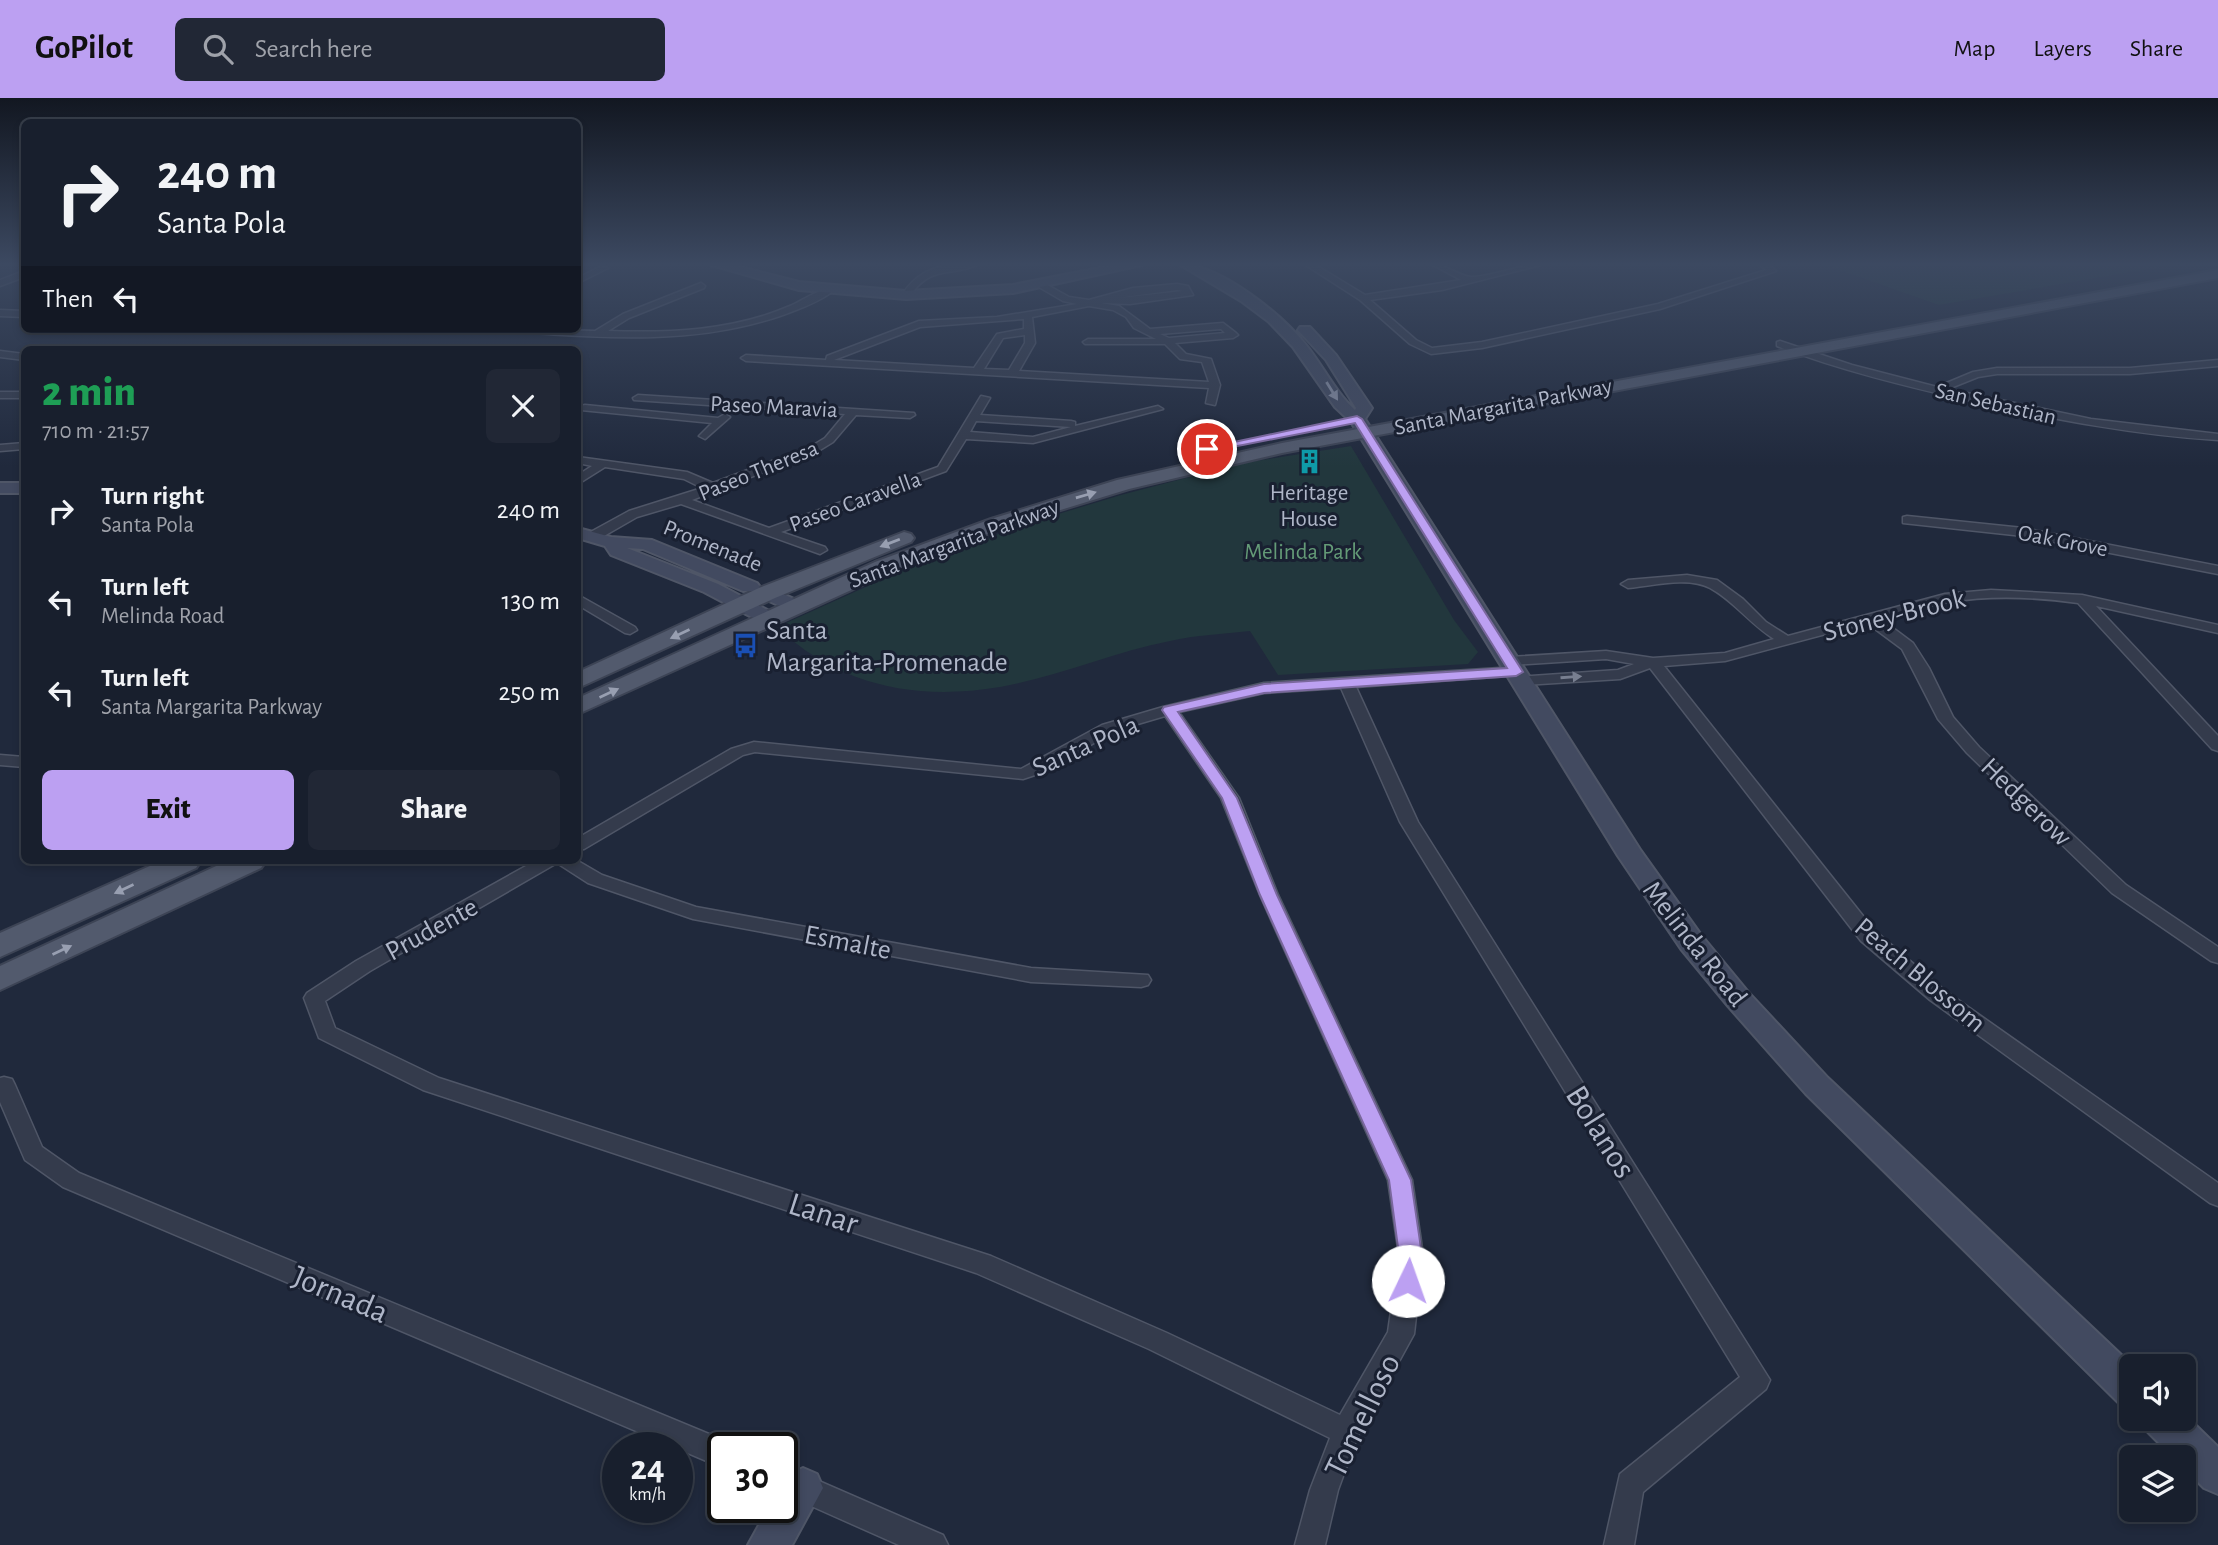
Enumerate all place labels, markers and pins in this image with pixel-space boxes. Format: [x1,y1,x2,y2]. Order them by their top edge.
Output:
pin [1177,419,1237,479]
building icon: Heritage House [1295,448,1323,476]
place label: Heritage House [1270,482,1348,531]
place label: Santa Margarita-Promenade [766,617,1008,677]
bus stop icon: Santa Margarita-Promenade [732,631,760,659]

